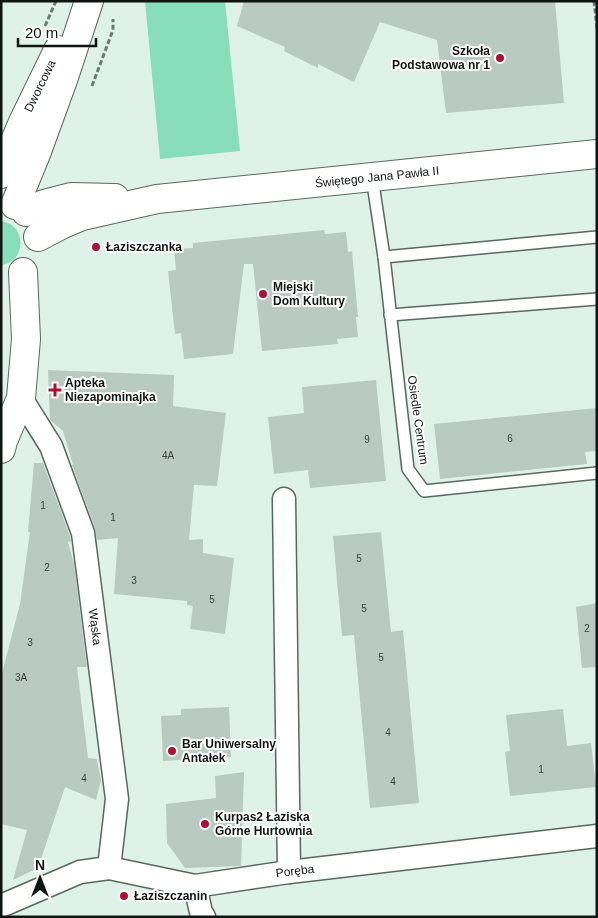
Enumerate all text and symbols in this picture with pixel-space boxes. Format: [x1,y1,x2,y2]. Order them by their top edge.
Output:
scale bar [18,15,95,47]
text: 20 m [25,24,58,41]
place label: Szkoła Podstawowa nr 1 [392,44,490,72]
marker: Szkoła Podstawowa nr 1 [494,52,506,64]
street label: Dworcowa [21,57,59,114]
street label: Świętego Jana Pawła II [314,163,440,190]
place label: Łaziszczanka [106,240,182,254]
marker: Łaziszczanka [90,241,102,253]
place label: Miejski Dom Kultury [273,280,345,308]
marker: Miejski Dom Kultury [257,288,269,300]
street label: Osiedle Centrum [405,374,431,466]
place label: Apteka Niezapominajka [65,376,156,404]
marker: Apteka Niezapominajka [49,384,61,396]
house number: 6 [507,433,513,444]
house number: 9 [364,434,370,445]
house number: 4A [162,450,174,461]
house number: 1 [40,500,46,511]
house number: 1 [110,512,116,523]
house number: 5 [356,553,362,564]
house number: 2 [44,562,50,573]
house number: 3 [131,575,137,586]
house number: 5 [209,594,215,605]
house number: 5 [361,603,367,614]
street label: Wąska [86,608,104,646]
house number: 2 [584,623,590,634]
house number: 3 [27,637,33,648]
house number: 5 [378,652,384,663]
house number: 3A [15,672,27,683]
house number: 4 [385,727,391,738]
place label: Bar Uniwersalny Antałek [182,737,276,765]
marker: Bar Uniwersalny Antałek [166,745,178,757]
house number: 1 [538,764,544,775]
house number: 4 [81,773,87,784]
house number: 4 [390,776,396,787]
place label: Kurpas2 Łaziska Górne Hurtownia [215,810,313,838]
marker: Kurpas2 Łaziska Górne Hurtownia [199,818,211,830]
north arrow [15,853,65,903]
text: N [35,857,45,873]
street label: Poręba [275,862,315,880]
place label: Łaziszczanin [134,889,207,903]
marker: Łaziszczanin [118,890,130,902]

